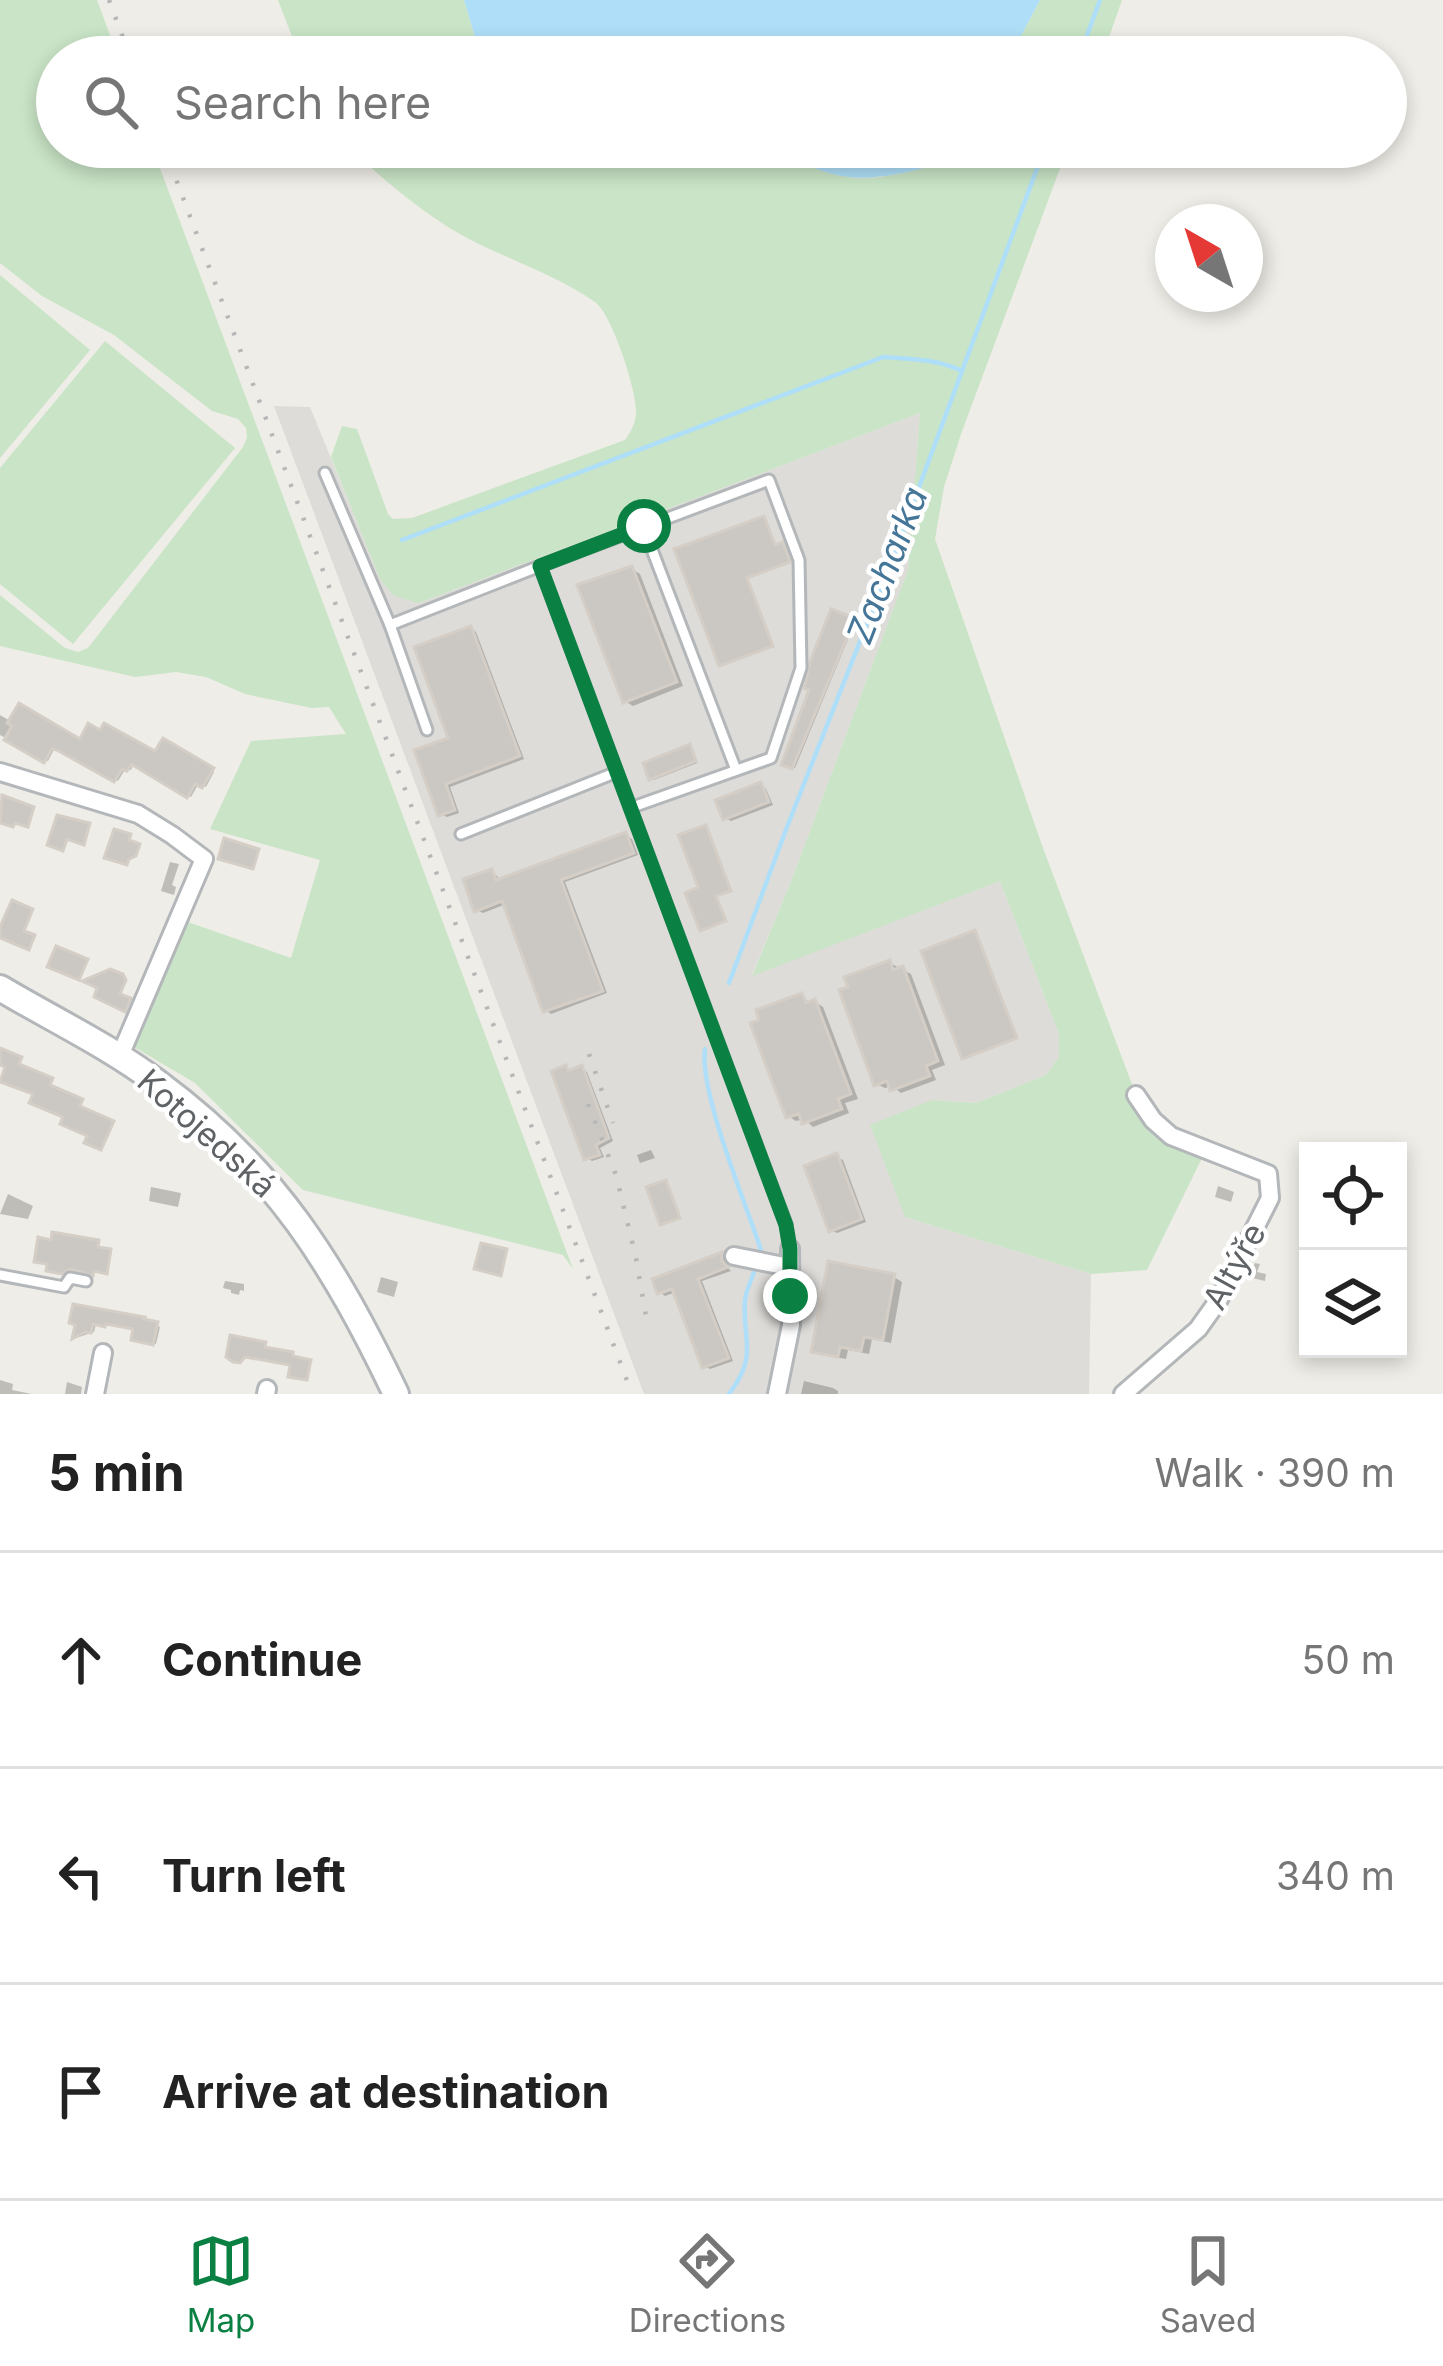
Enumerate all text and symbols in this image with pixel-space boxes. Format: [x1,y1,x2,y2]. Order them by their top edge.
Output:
search box [36,36,1407,168]
icon: search [78,69,144,135]
text: Search here [174,75,431,130]
north arrow [1155,204,1263,312]
water label: Zacharka [837,481,937,649]
route start [617,499,671,553]
street label: Kotojedská [130,1060,284,1206]
map controls [1299,1142,1407,1358]
button: locate [1299,1142,1407,1250]
street label: Altýře [1194,1216,1274,1316]
button: layers [1299,1250,1407,1358]
route end [763,1269,817,1323]
text: 5 min [48,1442,185,1503]
text: Walk · 390 m [1155,1449,1395,1496]
icon: ahead [48,1627,114,1693]
text: Continue [162,1632,362,1687]
text: 50 m [1302,1636,1395,1683]
icon: left [48,1843,114,1909]
text: Turn left [162,1848,346,1903]
text: 340 m [1276,1852,1395,1899]
icon: arrive [48,2059,114,2125]
text: Arrive at destination [162,2064,609,2119]
tab: Map [187,2228,255,2340]
tab: Directions [629,2228,786,2340]
tab: Saved [1160,2228,1256,2340]

